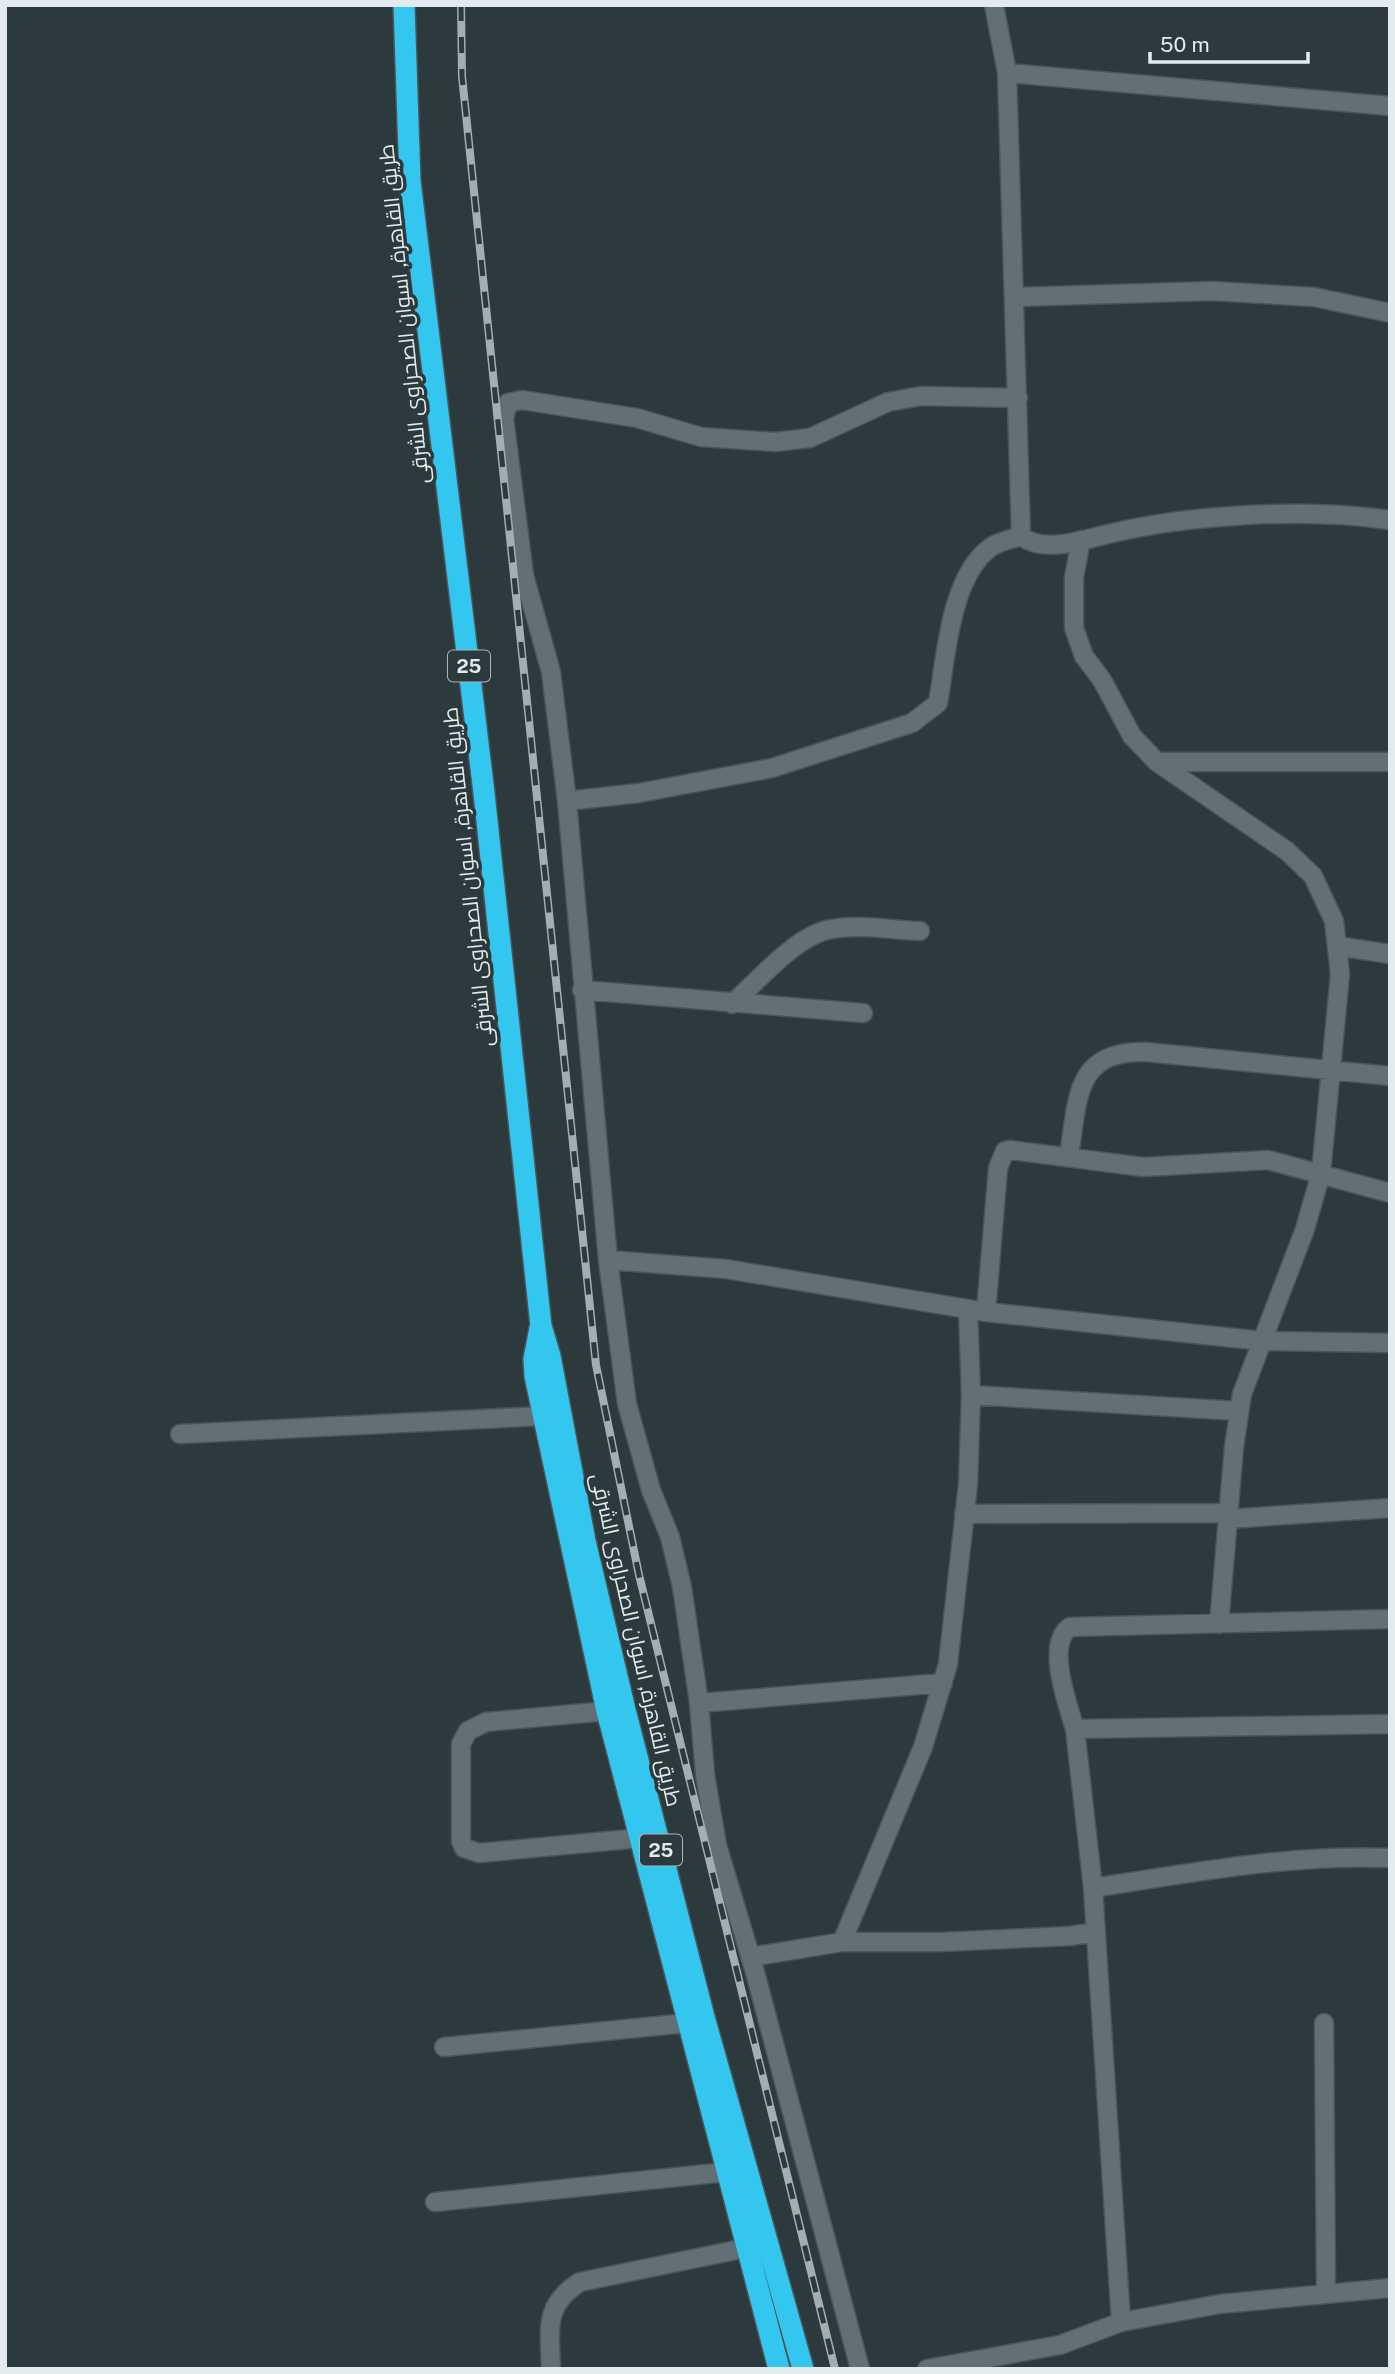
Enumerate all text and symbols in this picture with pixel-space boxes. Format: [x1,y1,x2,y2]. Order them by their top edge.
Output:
scale bar [1150,21,1308,65]
text: 50 m [1160,32,1210,57]
street label: طريق القاهرة, اسوان الصحراوى الشرقى [373,143,435,485]
road number: 25 [448,650,490,681]
street label: طريق القاهرة, اسوان الصحراوى الشرقى [437,706,499,1048]
street label: طريق القاهرة, اسوان الصحراوى الشرقى [585,1471,687,1809]
road number: 25 [640,1834,682,1866]

